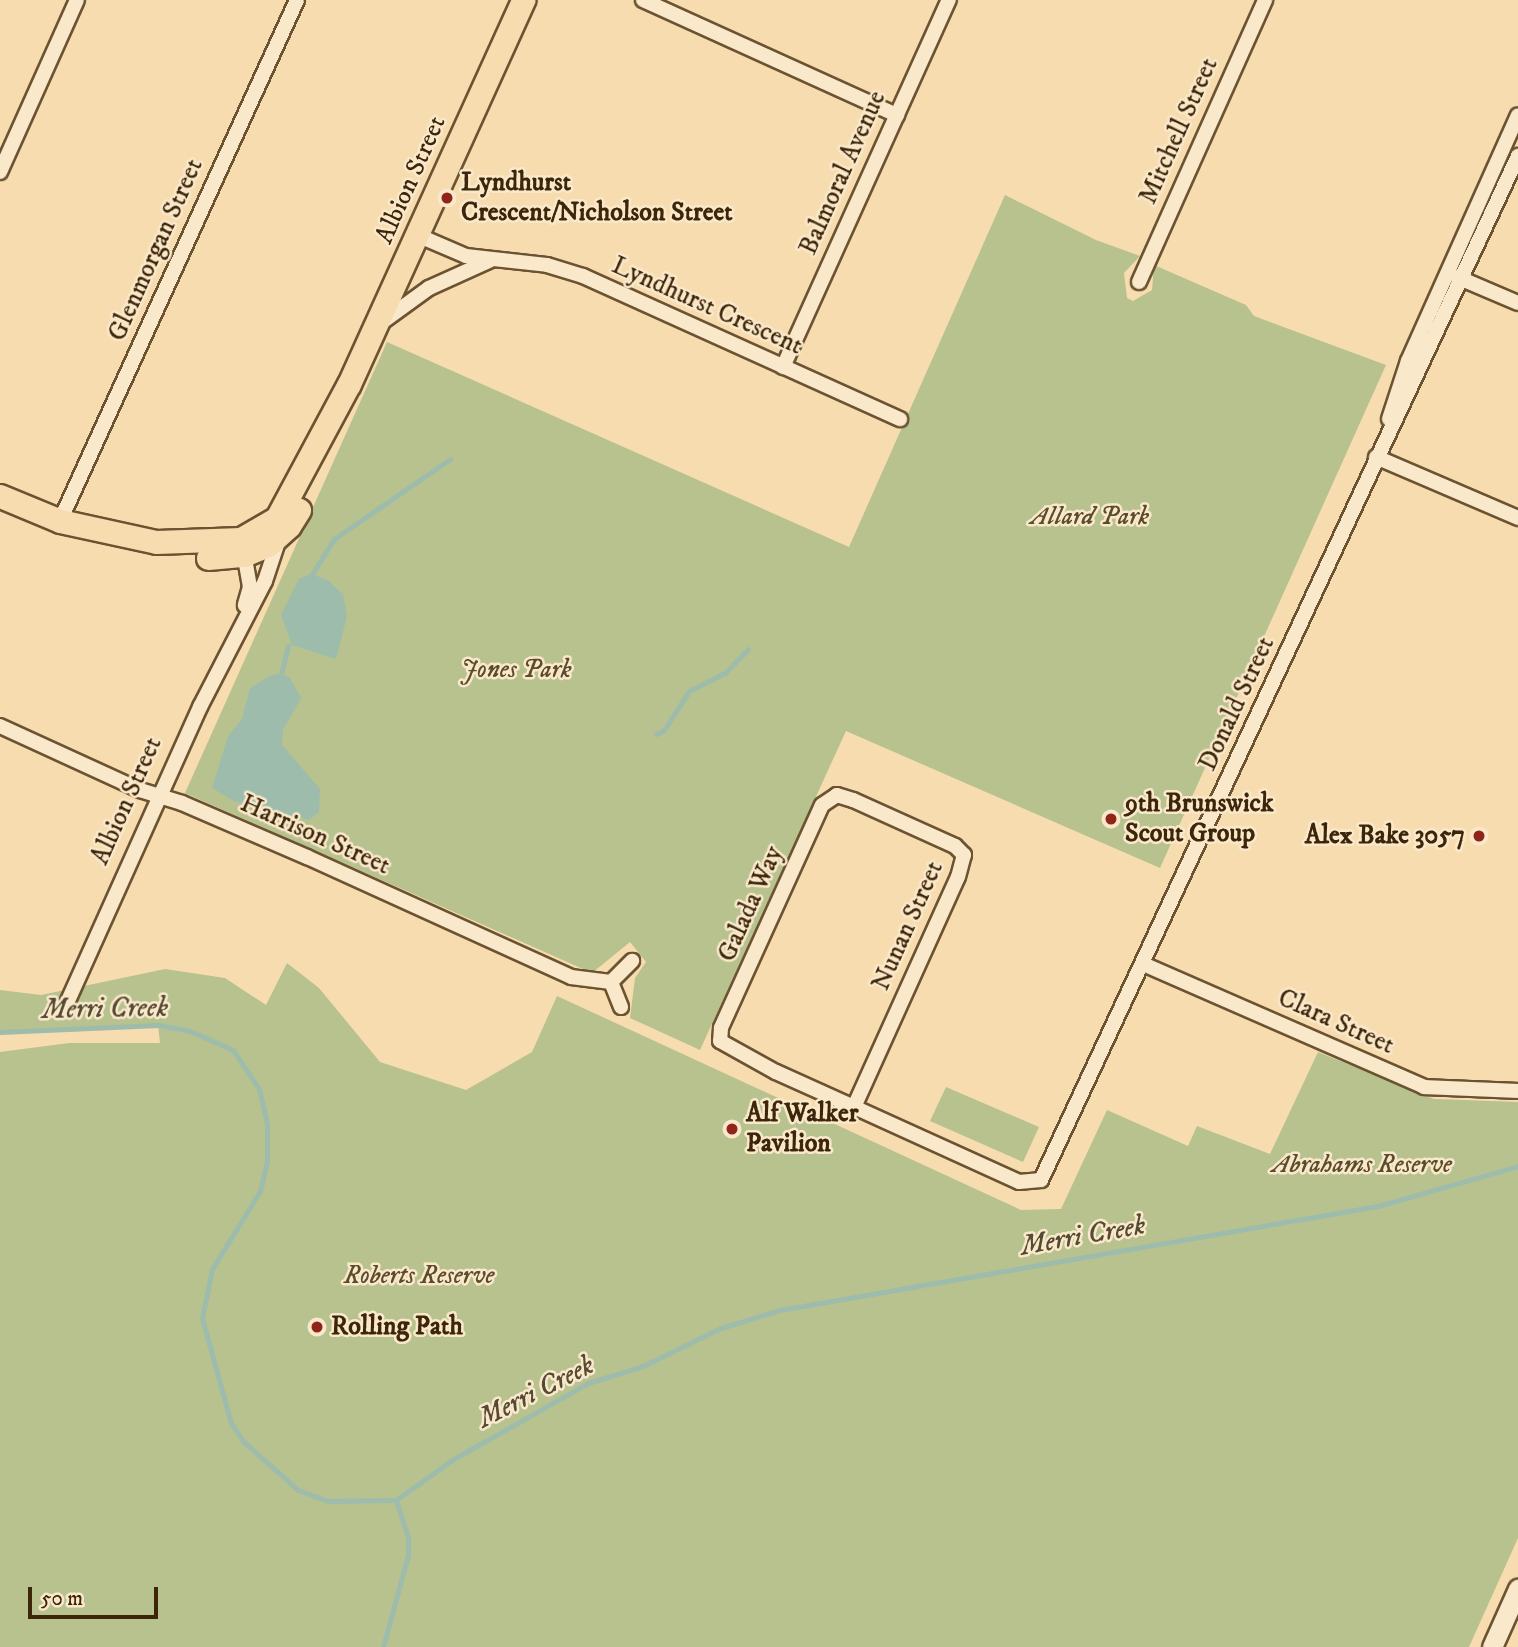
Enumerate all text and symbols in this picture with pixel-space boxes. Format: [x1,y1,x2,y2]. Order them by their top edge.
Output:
street label: Mitchell Street [1133,53,1225,209]
street label: Balmoral Avenue [793,86,893,260]
street label: Albion Street [369,111,453,249]
street label: Glenmorgan Street [102,154,210,346]
place label: Lyndhurst Crescent/Nicholson Street [461,167,733,228]
marker: Lyndhurst Crescent/Nicholson Street [439,190,455,206]
street label: Lyndhurst Crescent [607,250,807,362]
park label: Allard Park [1031,501,1149,533]
street label: Donald Street [1192,632,1282,776]
park label: Jones Park [460,654,572,686]
street label: Albion Street [85,732,169,870]
street label: Harrison Street [235,788,395,882]
place label: 9th Brunswick Scout Group [1125,788,1274,850]
marker: 9th Brunswick Scout Group [1103,811,1119,827]
place label: Alex Bake 3057 [1305,820,1465,852]
marker: Alex Bake 3057 [1471,828,1487,844]
street label: Galada Way [712,841,790,967]
street label: Nunan Street [866,856,950,996]
street label: Clara Street [1273,983,1399,1061]
water label: Merri Creek [42,991,168,1027]
place label: Alf Walker Pavilion [746,1098,858,1160]
marker: Alf Walker Pavilion [724,1121,740,1137]
park label: Abrahams Reserve [1272,1149,1452,1181]
water label: Merri Creek [1018,1209,1148,1263]
park label: Roberts Reserve [344,1260,494,1292]
place label: Rolling Path [331,1311,463,1343]
marker: Rolling Path [309,1319,325,1335]
water label: Merri Creek [472,1348,600,1436]
scale bar [32,1574,161,1618]
text: 50 m [41,1586,83,1612]

